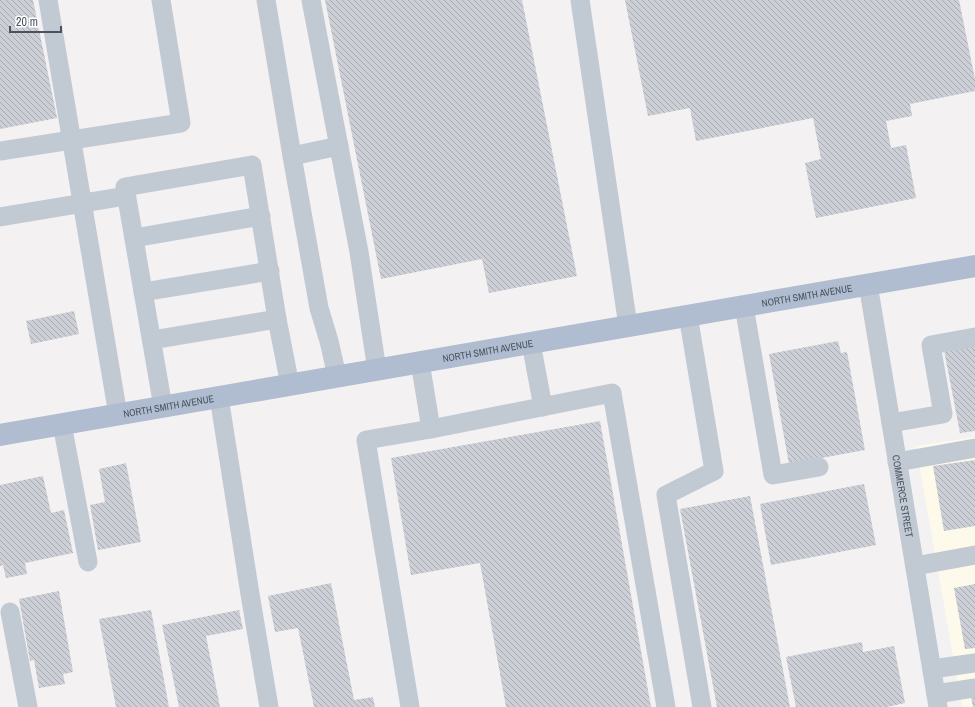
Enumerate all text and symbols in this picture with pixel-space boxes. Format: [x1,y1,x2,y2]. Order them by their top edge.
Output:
scale bar [10,8,61,34]
text: 20 m [16,14,38,30]
street label: NORTH SMITH AVENUE [761,281,853,310]
street label: NORTH SMITH AVENUE [441,337,534,365]
street label: NORTH SMITH AVENUE [122,392,215,421]
street label: COMMERCE STREET [889,454,916,538]

